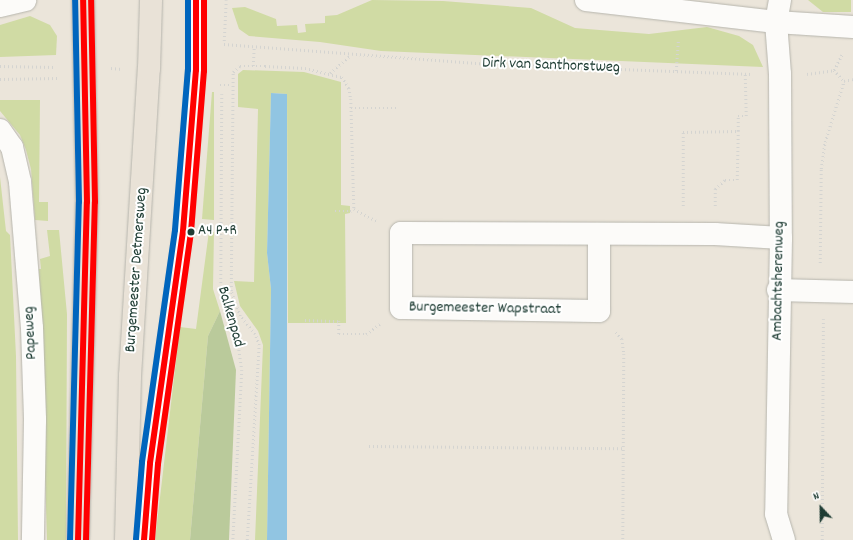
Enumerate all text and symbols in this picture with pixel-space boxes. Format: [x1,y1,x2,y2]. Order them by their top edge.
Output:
street label: Dirk van Santhorstweg [482,54,620,78]
street label: Burgemeester Detmersweg [122,187,152,353]
street label: Ambachtsherenweg [768,221,790,341]
place label: A4 P+R [198,223,237,241]
marker: A4 P+R [186,227,196,237]
street label: Balkenpad [212,284,248,350]
street label: Burgemeester Wapstraat [409,298,561,320]
street label: Papeweg [20,306,42,360]
north arrow [801,488,841,528]
text: N [811,488,822,505]

